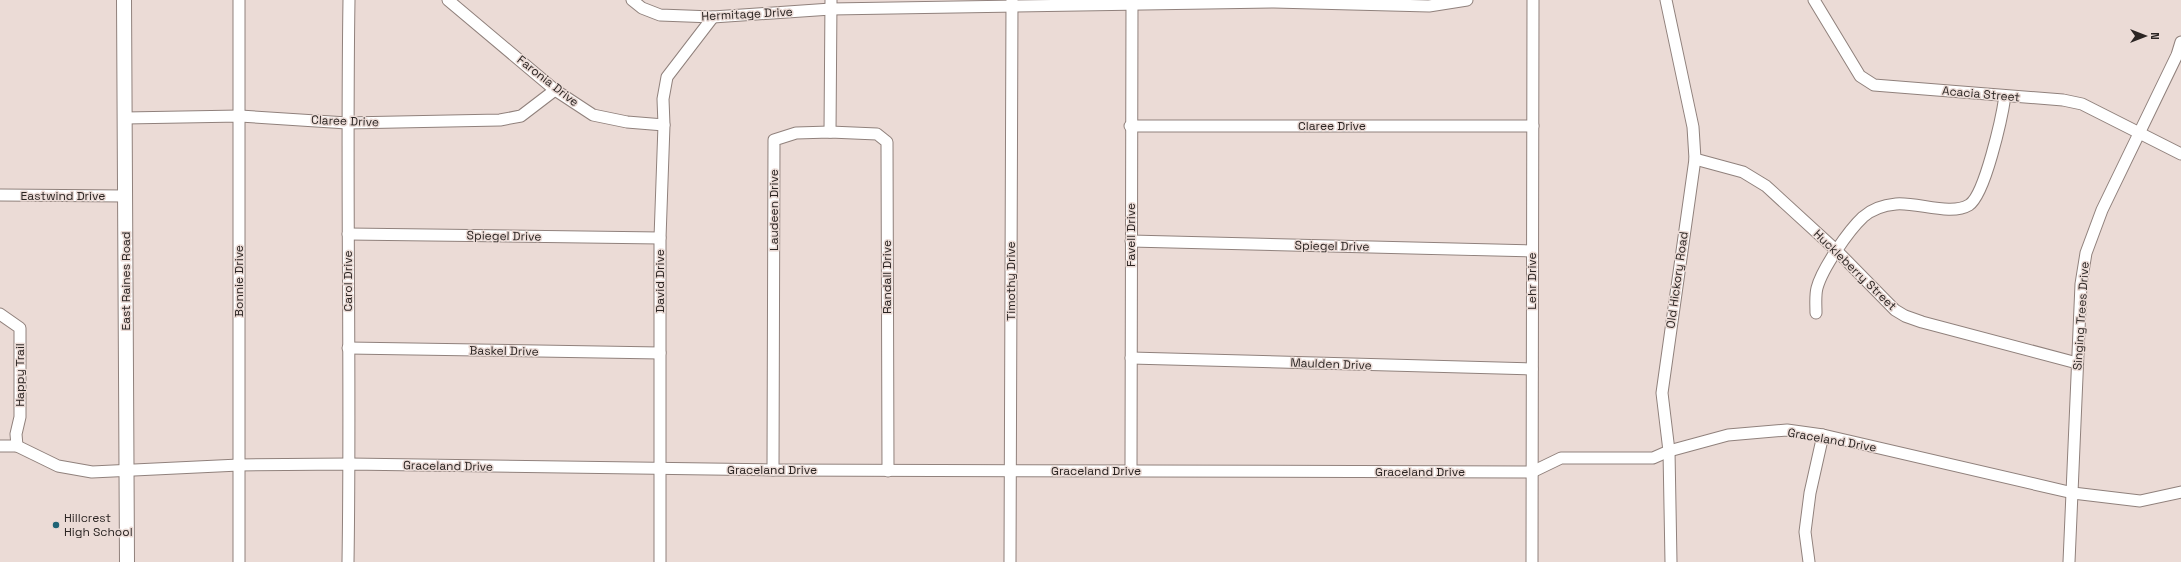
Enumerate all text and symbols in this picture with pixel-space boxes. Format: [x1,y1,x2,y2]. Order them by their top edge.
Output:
street label: Hermitage Drive [701,4,793,24]
north arrow [2125,16,2165,56]
text: N [2148,32,2162,40]
street label: Faronia Drive [514,52,582,110]
street label: Acacia Street [1941,83,2021,105]
street label: Claree Drive [311,112,379,130]
street label: Claree Drive [1298,118,1366,134]
street label: Laudeen Drive [766,169,782,251]
street label: Eastwind Drive [21,188,105,204]
street label: Favell Drive [1123,203,1139,267]
street label: Huckleberry Street [1810,226,1900,314]
street label: Spiegel Drive [467,227,541,245]
street label: Old Hickory Road [1662,230,1692,330]
street label: East Raines Road [118,231,134,331]
street label: Spiegel Drive [1295,237,1369,255]
street label: Randall Drive [879,240,895,314]
street label: Timothy Drive [1003,241,1019,321]
street label: Bonnie Drive [231,245,247,317]
street label: David Drive [652,249,668,313]
street label: Carol Drive [340,250,356,312]
street label: Lehr Drive [1524,252,1540,310]
street label: Singing Trees Drive [2069,261,2093,371]
street label: Baskel Drive [469,342,539,360]
street label: Happy Trail [12,343,28,407]
street label: Maulden Drive [1290,355,1372,373]
street label: Graceland Drive [1786,424,1878,456]
street label: Graceland Drive [403,457,493,475]
street label: Graceland Drive [727,462,817,478]
street label: Graceland Drive [1051,463,1141,479]
street label: Graceland Drive [1375,464,1465,480]
place label: Hillcrest High School [64,510,133,540]
marker: Hillcrest High School [51,520,61,530]

